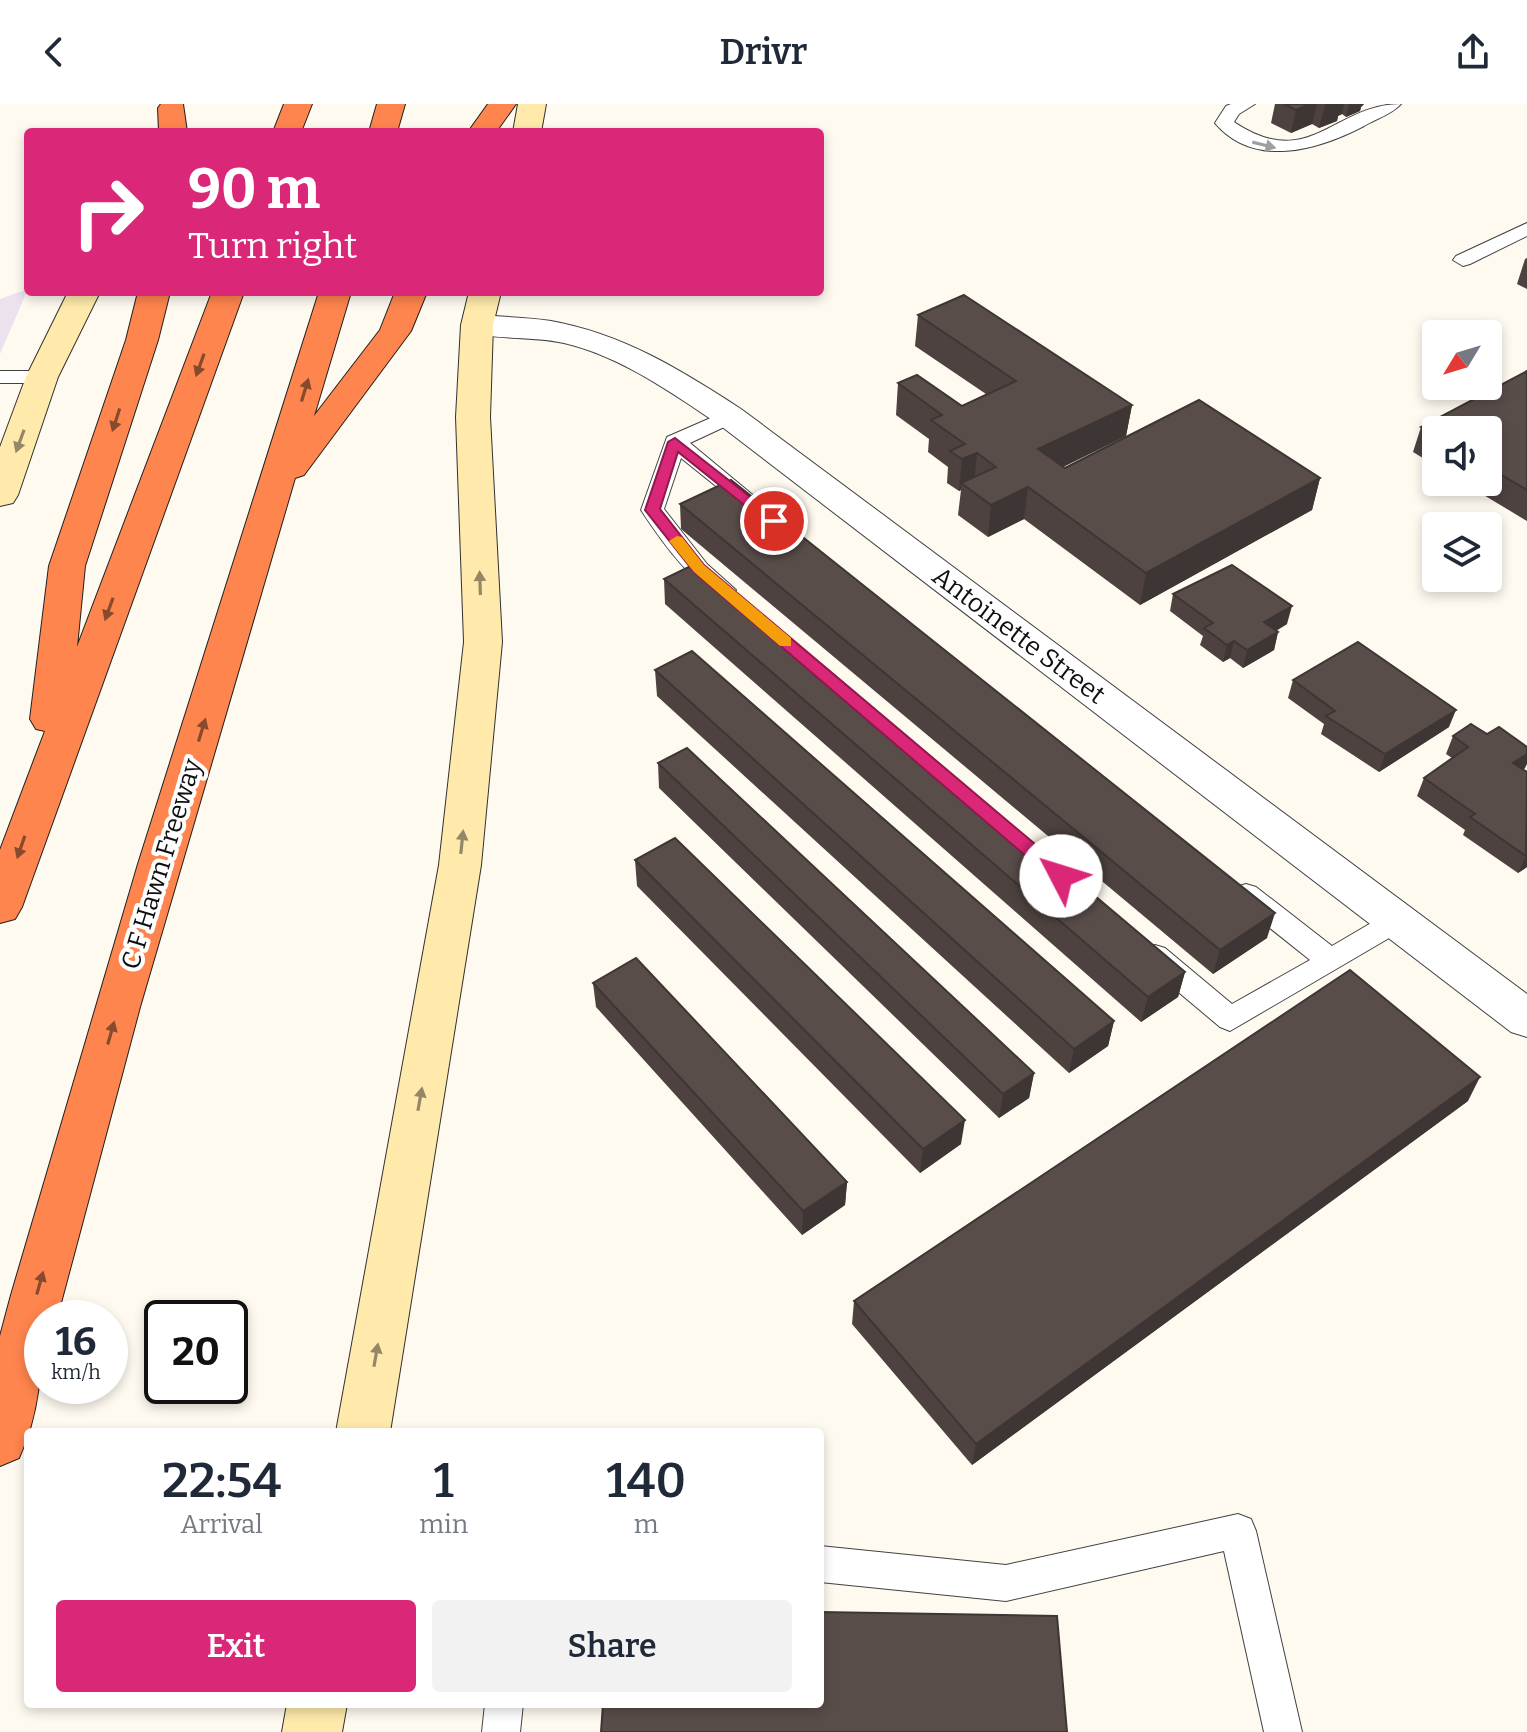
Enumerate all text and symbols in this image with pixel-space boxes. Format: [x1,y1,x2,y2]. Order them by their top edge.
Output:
icon: back [32,30,76,74]
text: Drivr [720,30,807,74]
icon: share [1451,30,1495,74]
one-way arrow [1252,140,1277,152]
text: 90 m [188,156,320,223]
icon: right [56,160,160,264]
text: Turn right [188,224,357,268]
north arrow [1422,320,1502,400]
map controls [1422,320,1502,592]
one-way arrow [193,353,206,377]
one-way arrow [299,378,312,402]
one-way arrow [109,409,121,433]
button: sound [1422,416,1502,496]
one-way arrow [13,429,25,453]
pin [740,487,808,555]
icon: arrive [752,499,796,543]
button: layers [1422,512,1502,592]
street label: Antoinette Street [926,560,1112,711]
one-way arrow [473,570,486,595]
one-way arrow [102,597,115,621]
one-way arrow [196,718,208,742]
street label: C F Hawn Freeway [115,755,208,973]
one-way arrow [455,829,468,854]
position arrow [1019,834,1103,918]
one-way arrow [15,835,27,859]
one-way arrow [105,1021,118,1045]
one-way arrow [414,1086,427,1111]
one-way arrow [34,1271,47,1295]
speed limit sign: 20 [144,1300,248,1404]
text: 16 [56,1318,96,1366]
one-way arrow [371,1342,383,1367]
text: km/h [51,1360,101,1384]
text: 22:54 [162,1452,281,1510]
text: 1 [434,1452,454,1510]
text: 140 [606,1452,686,1510]
text: Arrival [180,1509,263,1540]
text: min [419,1509,468,1540]
text: m [634,1509,659,1540]
button: Exit [56,1600,416,1692]
button: Share [432,1600,792,1692]

